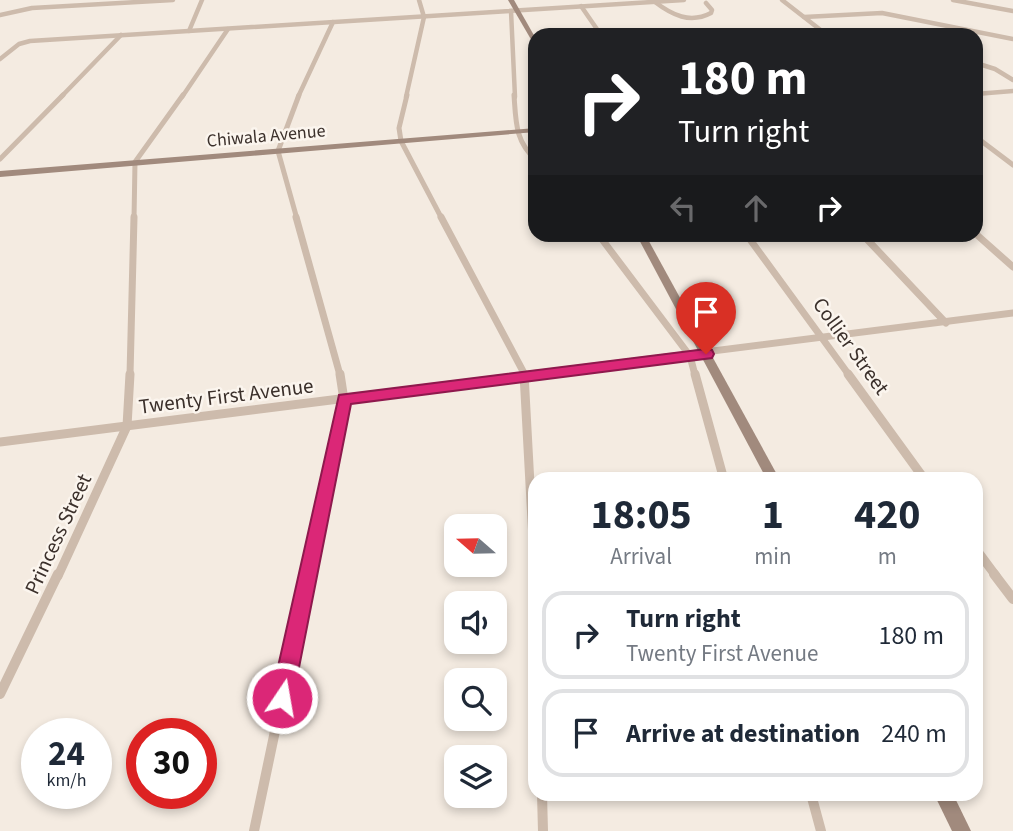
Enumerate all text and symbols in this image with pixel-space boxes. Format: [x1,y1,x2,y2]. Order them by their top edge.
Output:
text: 180 m [678,44,807,114]
icon: right [563,56,654,147]
text: Turn right [678,109,809,155]
street label: Chiwala Avenue [206,118,326,154]
icon: left [664,189,702,227]
icon: ahead [737,189,775,227]
icon: right [810,189,848,227]
pin [676,282,736,354]
street label: Collier Street [805,291,897,401]
icon: arrive [687,293,725,331]
street label: Twenty First Avenue [137,370,315,422]
street label: Princess Street [17,469,99,599]
text: 18:05 [590,485,692,545]
text: 1 [762,485,784,545]
text: 420 [854,485,921,545]
north arrow [444,514,508,578]
map controls [444,514,507,808]
text: Arrival [610,540,672,573]
text: min [754,540,792,573]
text: m [878,540,897,573]
button: sound [444,591,507,654]
text: Turn right [626,600,741,637]
icon: right [567,616,605,654]
text: 180 m [878,617,944,654]
text: Twenty First Avenue [626,637,818,670]
position arrow [245,661,319,735]
button: search [444,668,507,731]
icon: arrive [567,714,605,752]
text: Arrive at destination [626,715,860,752]
text: 240 m [881,715,947,752]
speed limit sign: 30 [126,718,217,809]
text: 24 [48,729,85,779]
button: layers [444,745,507,808]
text: km/h [47,768,86,793]

